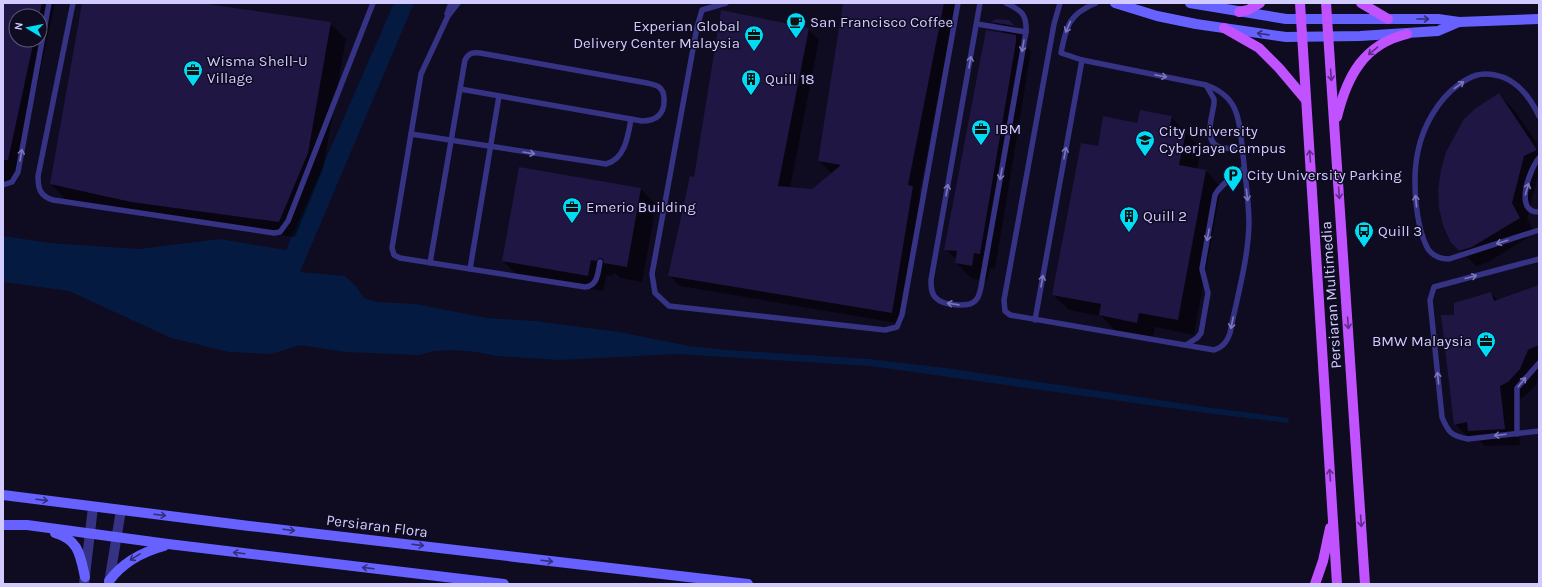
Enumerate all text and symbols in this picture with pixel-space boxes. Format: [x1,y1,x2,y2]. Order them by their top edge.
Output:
north arrow [8,8,48,48]
cafe icon: San Francisco Coffee [785,11,807,39]
place label: San Francisco Coffee [810,13,953,31]
one-way arrow [1416,15,1429,23]
place label: Experian Global Delivery Center Malaysia [573,17,740,52]
text: N [12,21,26,31]
one-way arrow [1063,21,1071,33]
office icon: Experian Global Delivery Center Malaysia [743,24,765,52]
one-way arrow [1257,30,1270,38]
one-way arrow [1019,39,1027,52]
one-way arrow [1368,46,1378,55]
place label: Wisma Shell-U Village [207,52,308,87]
one-way arrow [966,56,974,69]
office icon: Wisma Shell-U Village [182,59,204,87]
building icon: Quill 18 [740,68,762,96]
one-way arrow [1328,68,1335,81]
place label: Quill 18 [765,70,814,88]
one-way arrow [1154,73,1167,81]
one-way arrow [1454,81,1465,89]
office icon: IBM [970,118,992,146]
place label: IBM [995,120,1021,138]
place label: City University Cyberjaya Campus [1159,122,1286,157]
school or university icon: City University Cyberjaya Campus [1134,129,1156,157]
one-way arrow [1062,147,1070,160]
one-way arrow [18,148,26,161]
one-way arrow [522,149,535,157]
one-way arrow [1306,150,1313,163]
parking icon: City University Parking [1222,164,1244,192]
place label: City University Parking [1247,166,1402,184]
one-way arrow [997,167,1005,180]
one-way arrow [1523,182,1531,195]
one-way arrow [943,184,951,197]
one-way arrow [1335,186,1343,199]
one-way arrow [1243,188,1251,201]
one-way arrow [1412,195,1420,208]
office icon: Emerio Building [561,196,583,224]
place label: Emerio Building [586,198,696,216]
building icon: Quill 2 [1118,205,1140,233]
place label: Quill 2 [1143,207,1187,225]
bus stop icon: Quill 3 [1353,220,1375,248]
street label: Persiaran Multimedia [1317,221,1345,369]
place label: Quill 3 [1378,222,1422,240]
one-way arrow [1204,228,1212,241]
one-way arrow [1496,239,1509,246]
one-way arrow [1464,273,1477,281]
one-way arrow [1039,275,1047,288]
one-way arrow [947,300,960,308]
one-way arrow [1344,316,1351,329]
one-way arrow [1227,317,1235,330]
office icon: BMW Malaysia [1475,330,1497,358]
place label: BMW Malaysia [1372,332,1472,350]
one-way arrow [1434,372,1442,385]
one-way arrow [1517,377,1526,388]
one-way arrow [1494,432,1507,439]
one-way arrow [1327,469,1334,482]
one-way arrow [35,496,48,504]
one-way arrow [153,511,166,518]
street label: Persiaran Flora [325,511,429,541]
one-way arrow [1358,514,1365,527]
one-way arrow [282,527,295,534]
one-way arrow [411,542,424,549]
one-way arrow [233,549,246,556]
one-way arrow [130,553,141,561]
one-way arrow [540,557,553,564]
one-way arrow [362,564,375,572]

